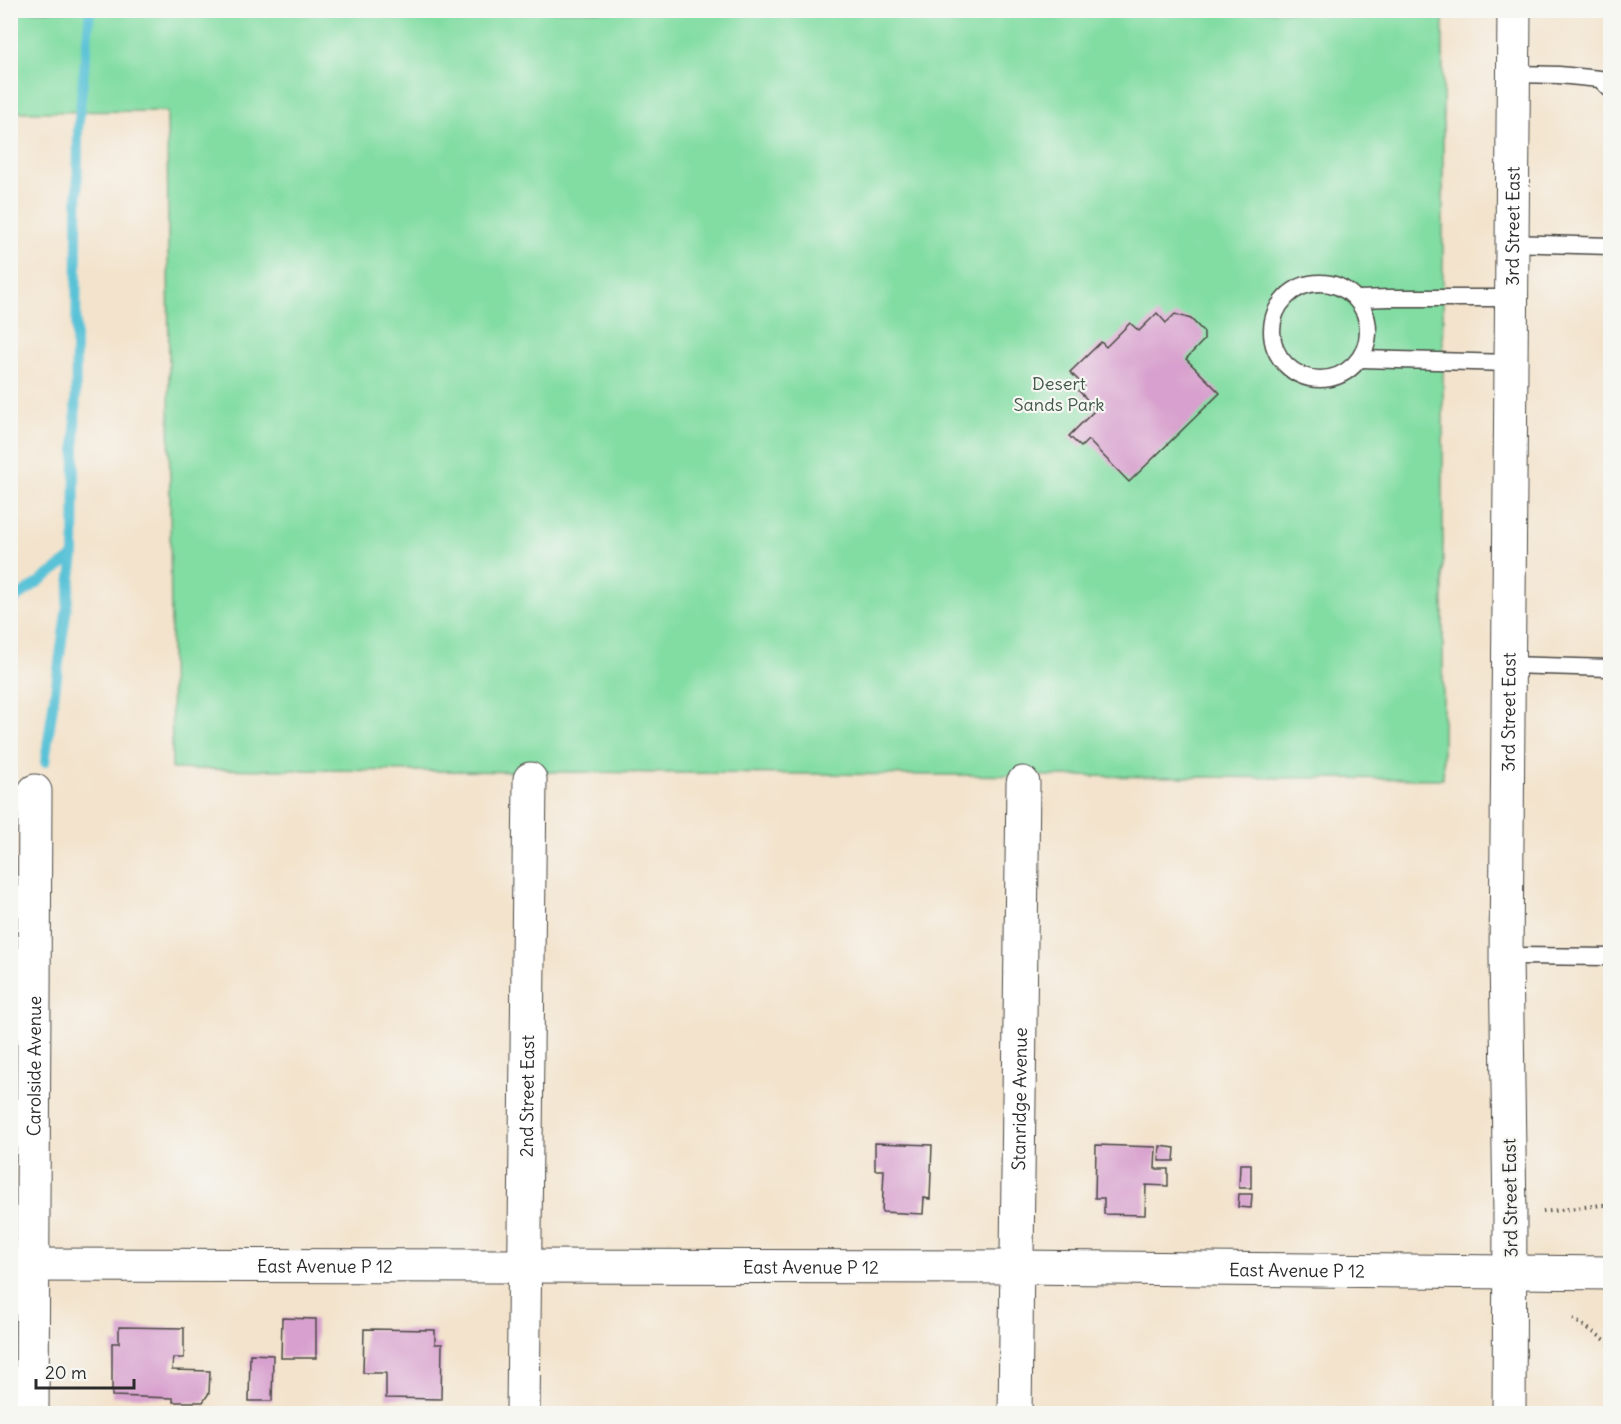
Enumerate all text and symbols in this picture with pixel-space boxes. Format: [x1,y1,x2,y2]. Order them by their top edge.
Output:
street label: 3rd Street East [1500,166,1524,286]
park label: Desert Sands Park [1014,372,1104,416]
street label: 3rd Street East [1496,652,1520,772]
street label: Carolside Avenue [22,996,46,1136]
street label: Stanridge Avenue [1007,1027,1031,1171]
street label: 2nd Street East [514,1035,539,1157]
street label: 3rd Street East [1497,1138,1523,1258]
street label: East Avenue P 12 [257,1254,393,1277]
street label: East Avenue P 12 [743,1255,879,1278]
street label: East Avenue P 12 [1229,1258,1365,1282]
scale bar [36,1352,134,1390]
text: 20 m [45,1361,87,1384]

